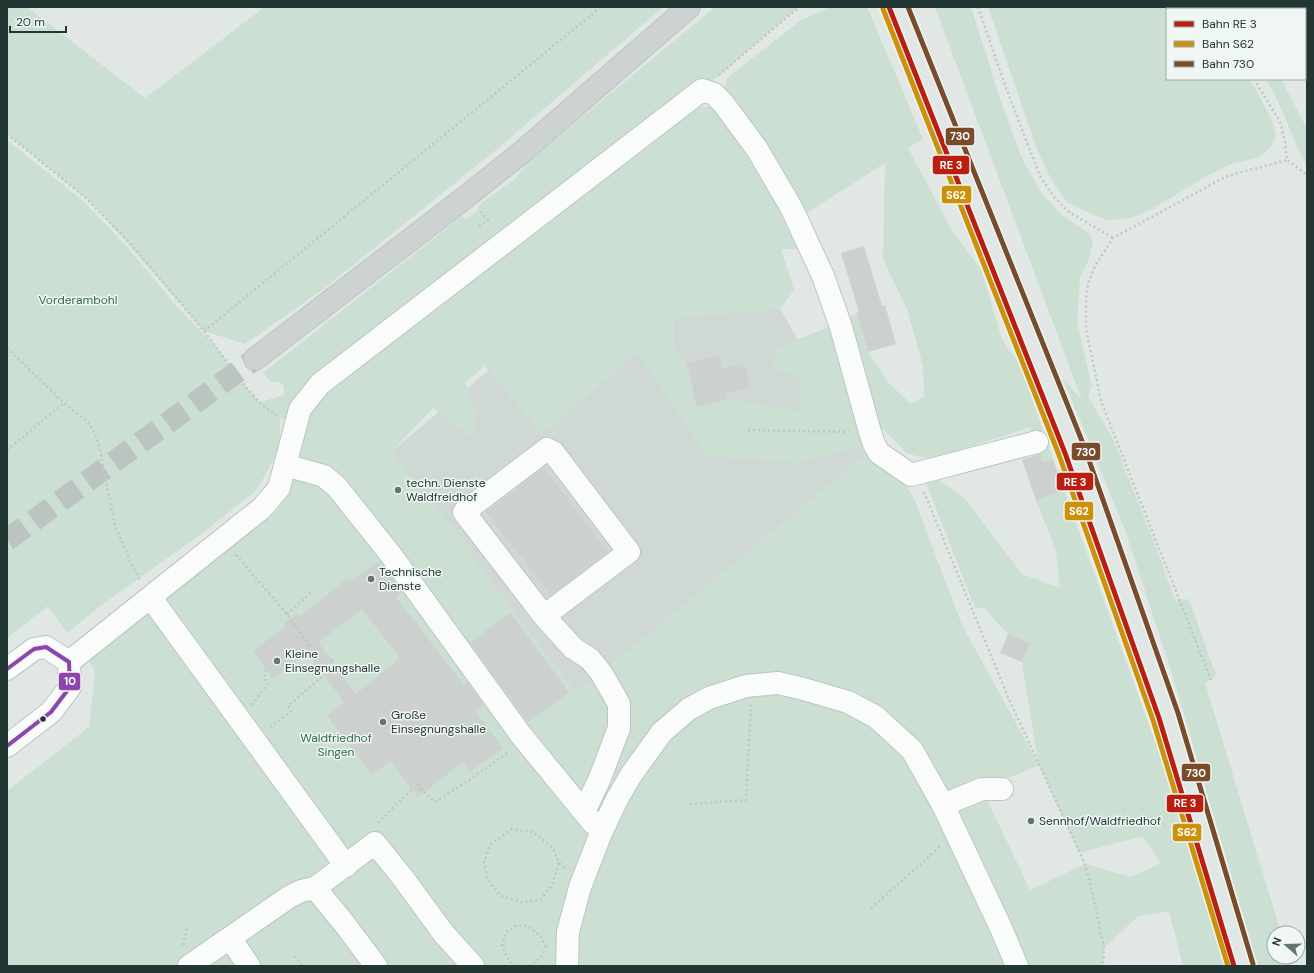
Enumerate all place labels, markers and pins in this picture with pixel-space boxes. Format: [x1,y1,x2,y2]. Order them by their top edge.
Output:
place label: techn. Dienste Waldfreidhof [406,475,486,505]
marker: techn. Dienste Waldfreidhof [393,485,403,495]
place label: Technische Dienste [379,564,442,594]
marker: Technische Dienste [366,574,376,584]
place label: Kleine Einsegnungshalle [285,646,380,676]
marker: Kleine Einsegnungshalle [272,656,282,666]
place label: Große Einsegnungshalle [391,707,486,737]
unlabelled marker [38,714,48,724]
marker: Große Einsegnungshalle [378,717,388,727]
place label: Sennhof/Waldfriedhof [1039,813,1161,829]
marker: Sennhof/Waldfriedhof [1026,816,1036,826]

